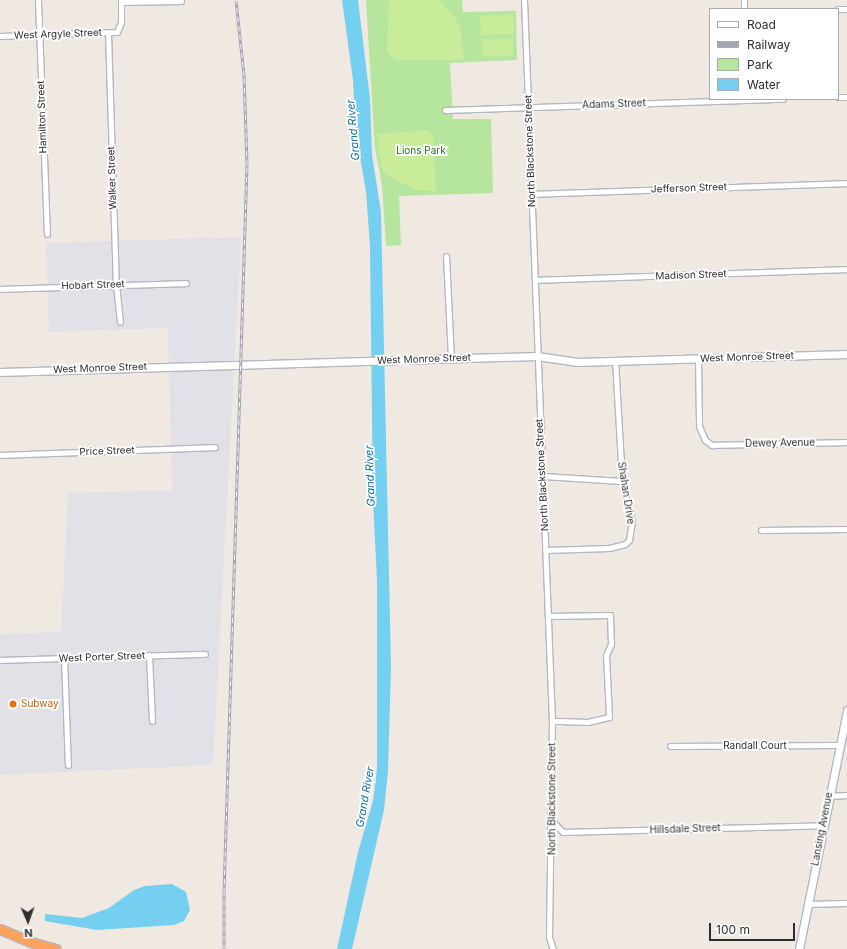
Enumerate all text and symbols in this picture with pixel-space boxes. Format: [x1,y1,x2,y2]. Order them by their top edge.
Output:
legend [709,8,839,100]
text: Road [747,17,776,32]
street label: West Argyle Street [14,26,102,42]
text: Railway [747,37,790,52]
text: Park [747,57,773,72]
text: Water [747,77,780,92]
street label: Hamilton Street [35,80,49,154]
street label: North Blackstone Street [522,95,538,207]
street label: Adams Street [582,97,646,111]
water label: Grand River [344,99,362,161]
park label: Lions Park [396,145,446,157]
street label: Walker Street [105,146,119,210]
street label: Jefferson Street [651,181,727,195]
street label: Madison Street [655,268,727,282]
street label: Hobart Street [61,278,125,292]
street label: West Monroe Street [700,349,794,365]
street label: West Monroe Street [377,351,471,367]
street label: West Monroe Street [53,360,147,376]
street label: North Blackstone Street [533,419,551,531]
street label: Dewey Avenue [745,436,815,450]
street label: Price Street [79,444,135,458]
water label: Grand River [362,445,378,507]
street label: Shahan Drive [615,461,637,525]
street label: West Porter Street [59,649,145,665]
place label: Subway [21,698,59,710]
marker: Subway [8,699,18,709]
street label: Randall Court [723,740,787,752]
street label: North Blackstone Street [546,743,558,855]
water label: Grand River [353,766,377,828]
street label: Lansing Avenue [809,791,835,867]
street label: Hillsdale Street [649,822,721,836]
north arrow [8,901,48,941]
scale bar [711,915,797,941]
text: 100 m [716,922,750,937]
text: N [24,926,33,940]

